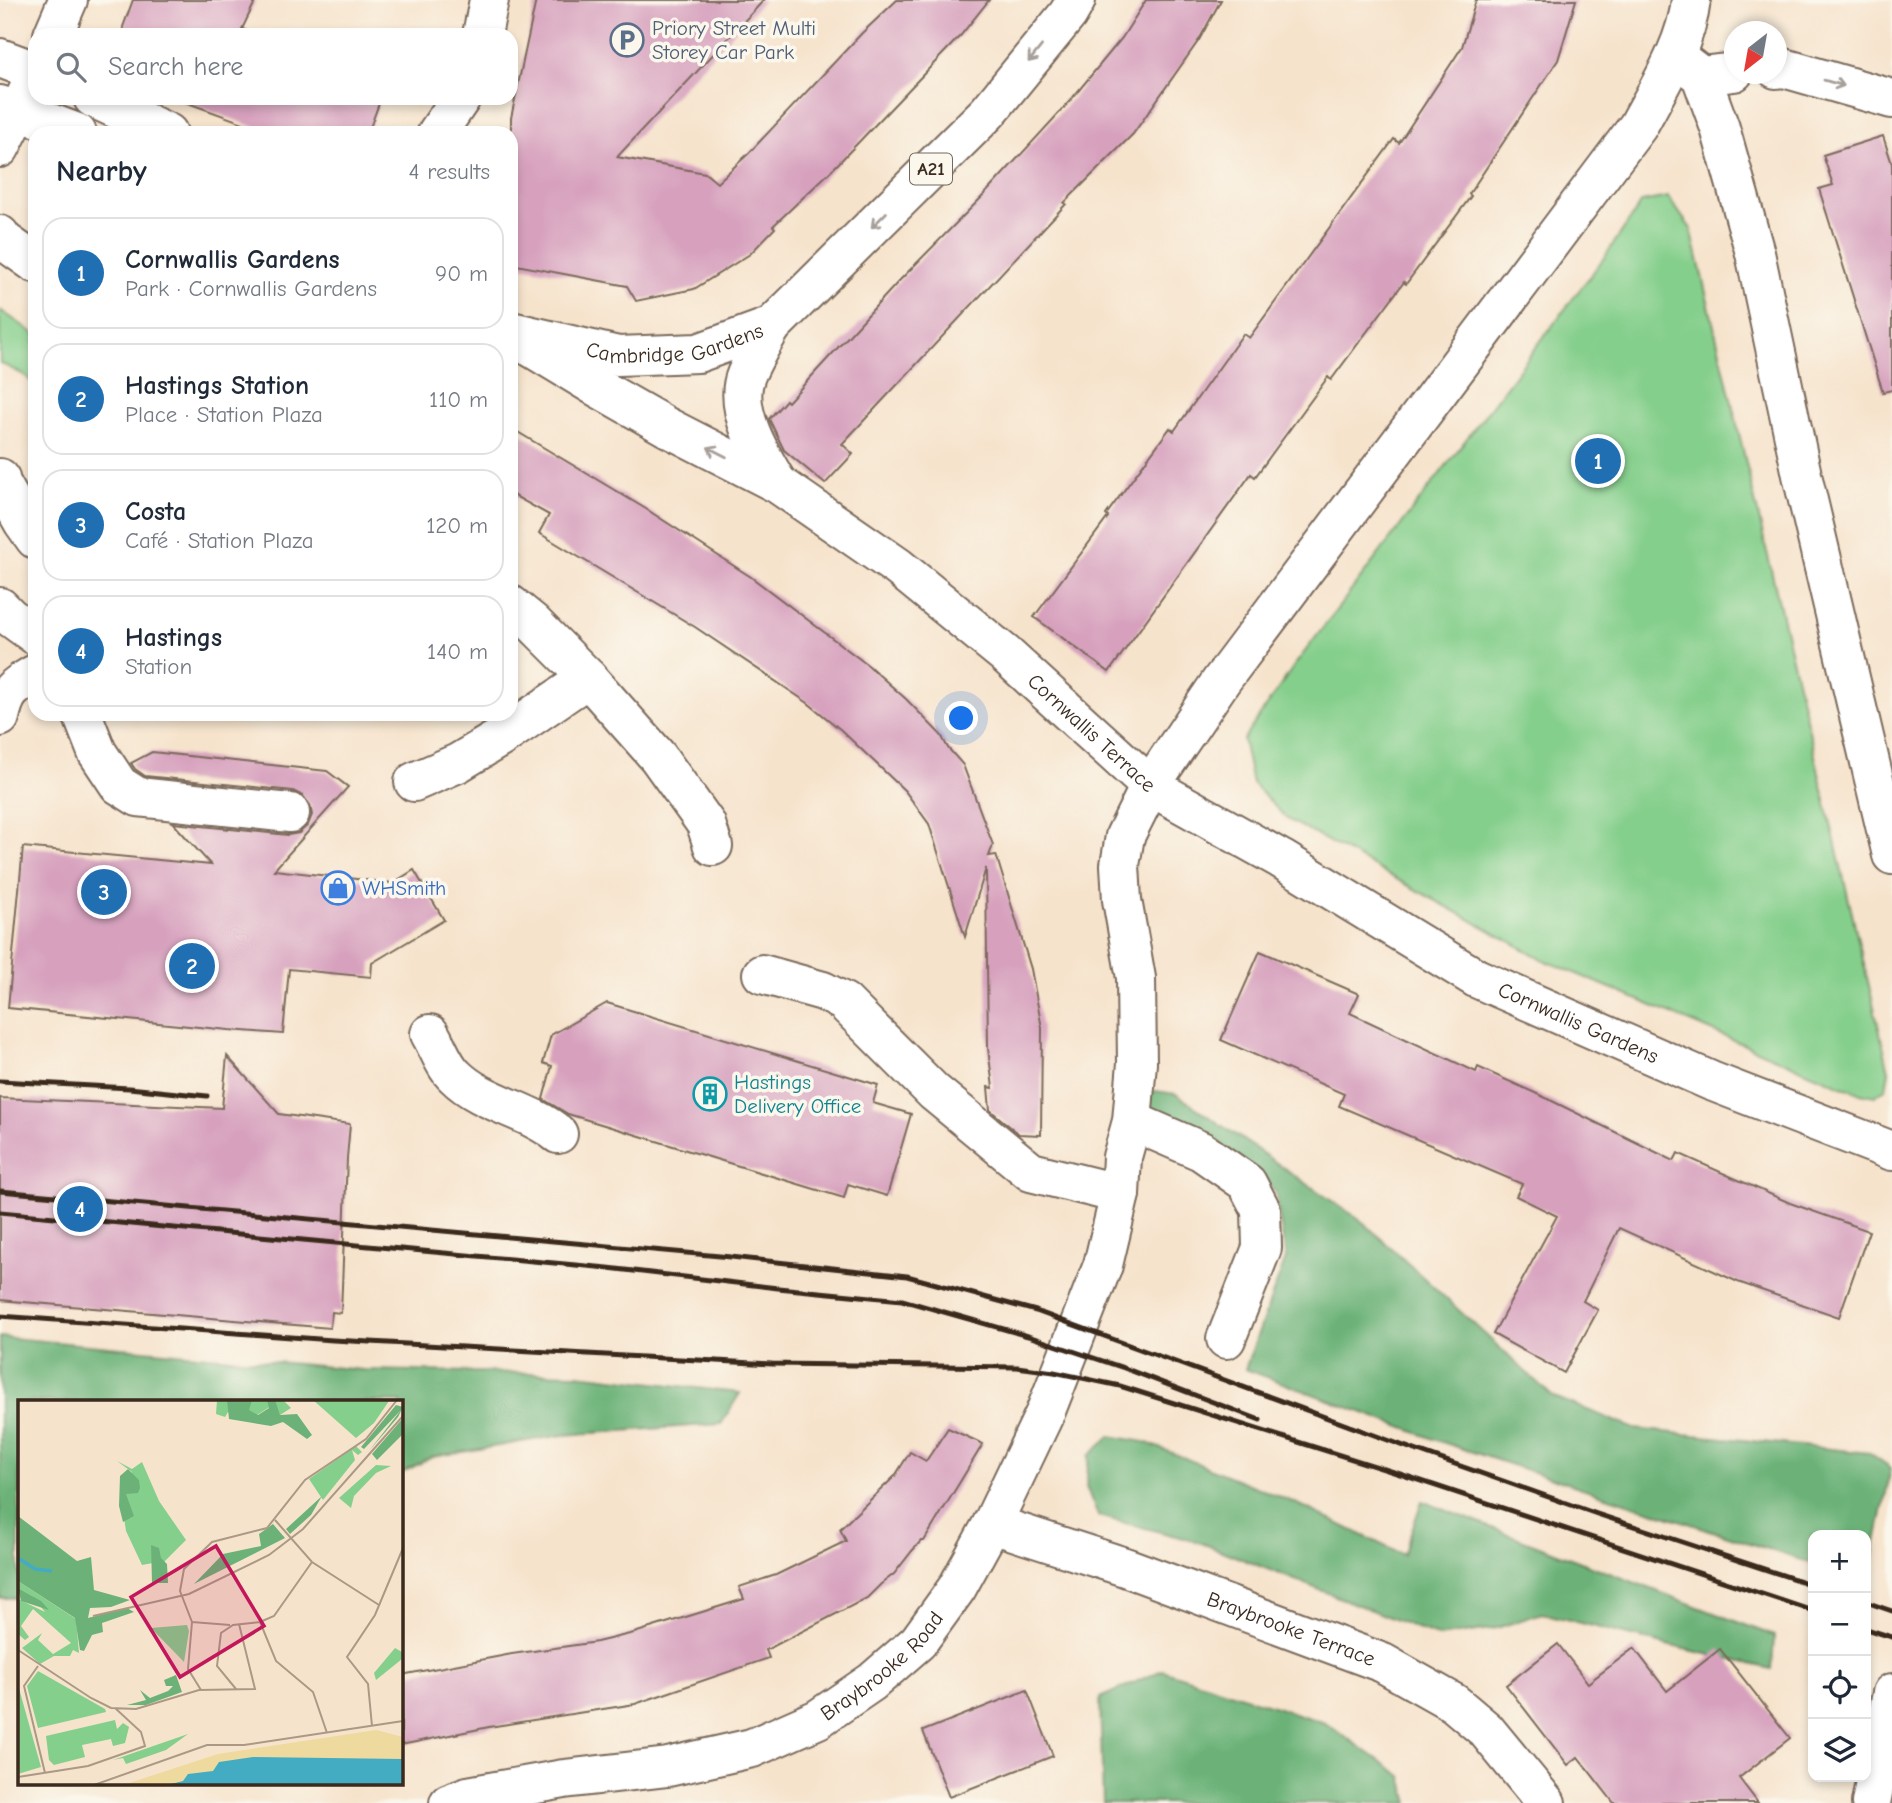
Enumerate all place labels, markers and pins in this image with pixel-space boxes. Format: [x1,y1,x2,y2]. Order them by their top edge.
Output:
place label: Priory Street Multi Storey Car Park [652,16,816,64]
parking icon: Priory Street Multi Storey Car Park [608,21,646,59]
pin: 1 [1575,435,1621,487]
pin: 3 [81,866,127,918]
shop icon: WHSmith [319,869,357,907]
place label: WHSmith [362,876,446,900]
pin: 2 [169,940,215,992]
place label: Hastings Delivery Office [734,1070,861,1118]
building icon: Hastings Delivery Office [691,1075,729,1113]
pin: 4 [57,1183,103,1235]

